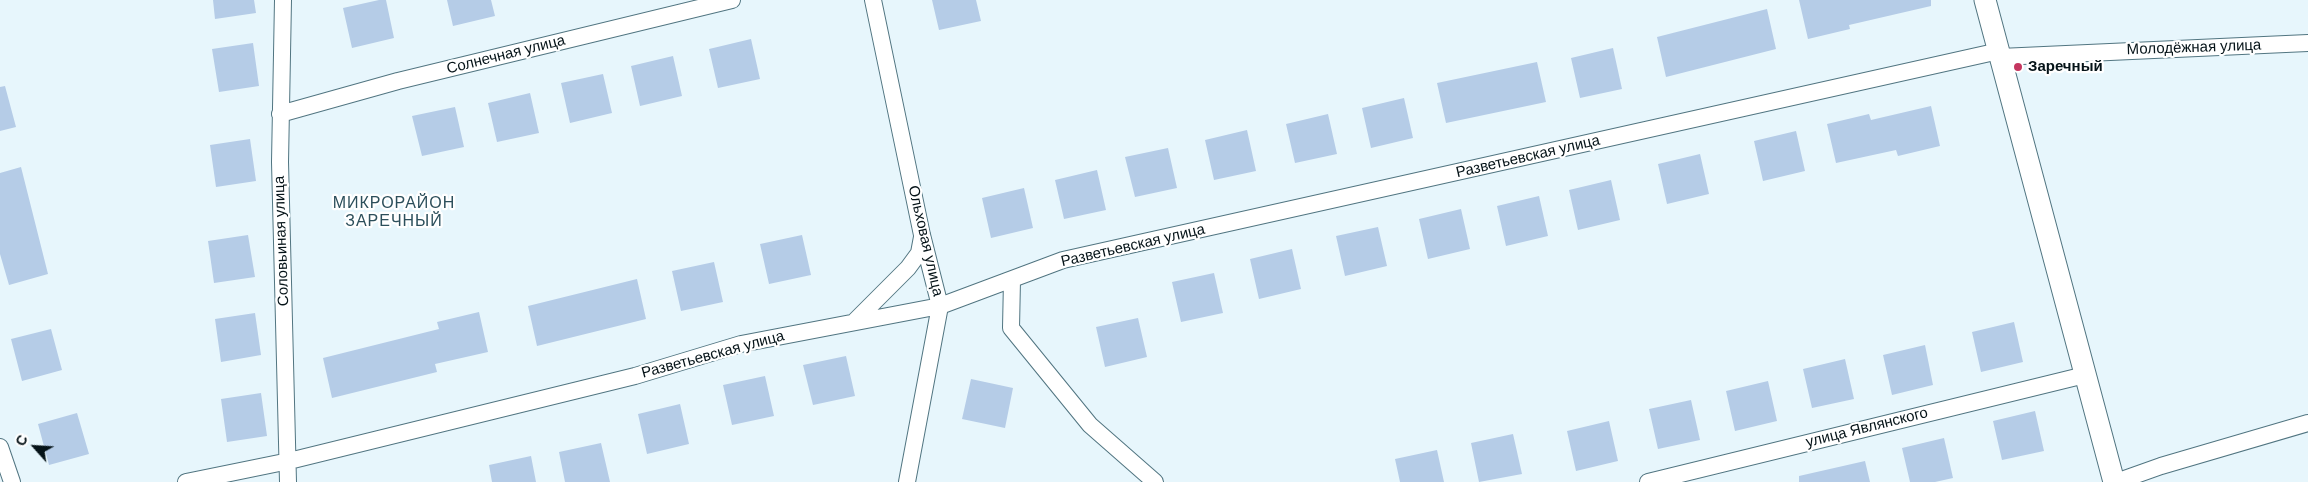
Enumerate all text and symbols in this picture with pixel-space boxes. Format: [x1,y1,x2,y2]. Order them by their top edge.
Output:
street label: Солнечная улица [445,32,567,78]
street label: Молодёжная улица [2126,37,2262,59]
place label: Заречный [2028,58,2103,76]
marker: Заречный [2012,61,2024,73]
street label: Разветьевская улица [1454,132,1602,182]
street label: Соловьиная улица [271,176,293,306]
street label: Ольховая улица [903,184,947,298]
district label: МИКРОРАЙОН ЗАРЕЧНЫЙ [331,194,457,232]
street label: Разветьевская улица [1059,221,1207,271]
street label: Разветьевская улица [640,327,786,383]
street label: улица Являнского [1804,404,1930,452]
north arrow [10,422,60,472]
text: С [11,432,32,449]

